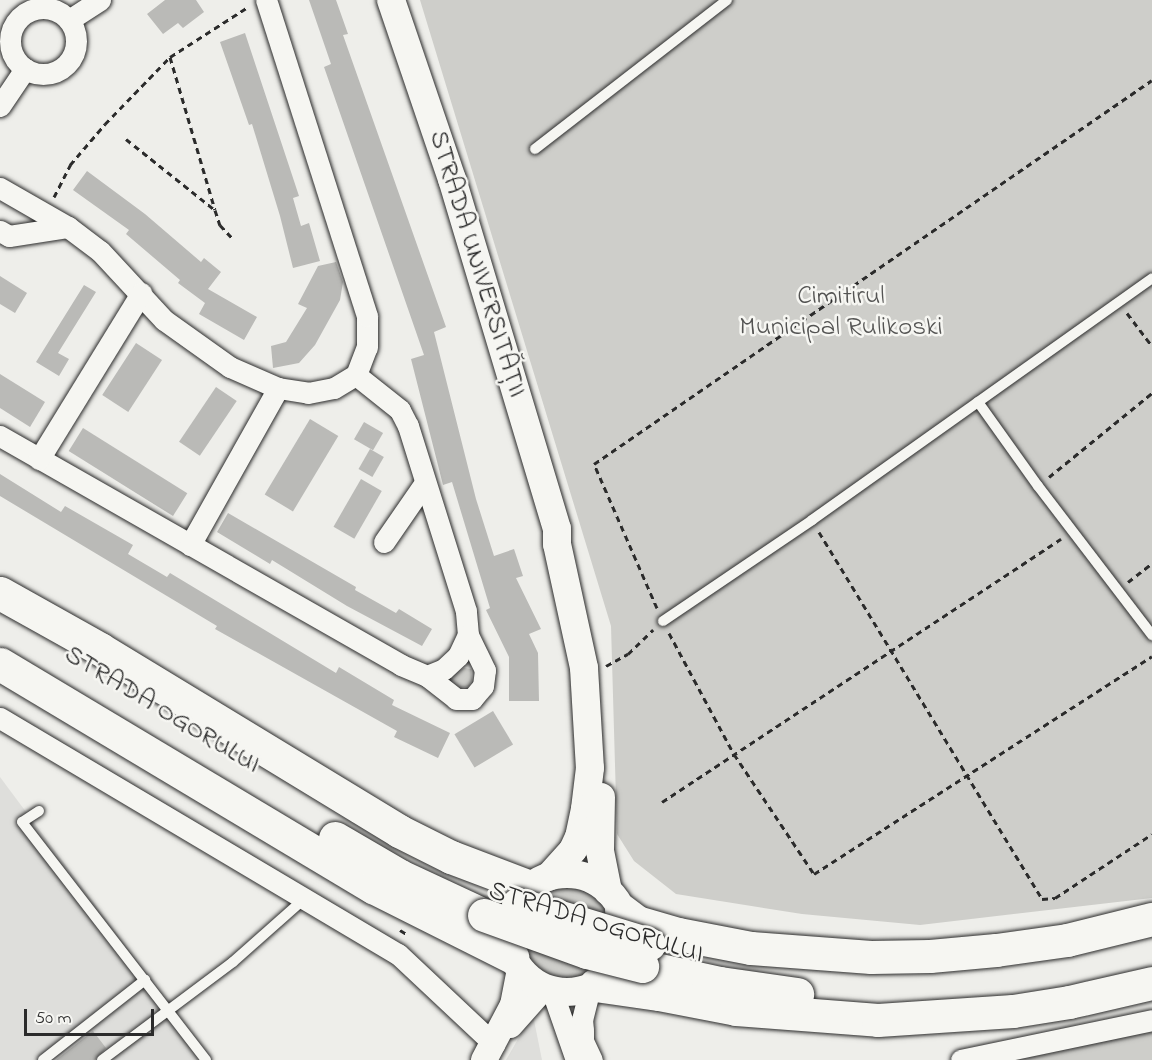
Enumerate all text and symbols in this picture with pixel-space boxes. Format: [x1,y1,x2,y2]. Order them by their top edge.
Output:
street label: STRADA UNIVERSITĂȚII [421,127,533,401]
park label: Cimitirul Municipal Rulikoski [739,280,943,343]
street label: STRADA OGORULUI [58,639,266,781]
street label: STRADA OGORULUI [485,875,707,971]
scale bar [27,997,158,1035]
text: 50 m [35,1006,72,1032]

